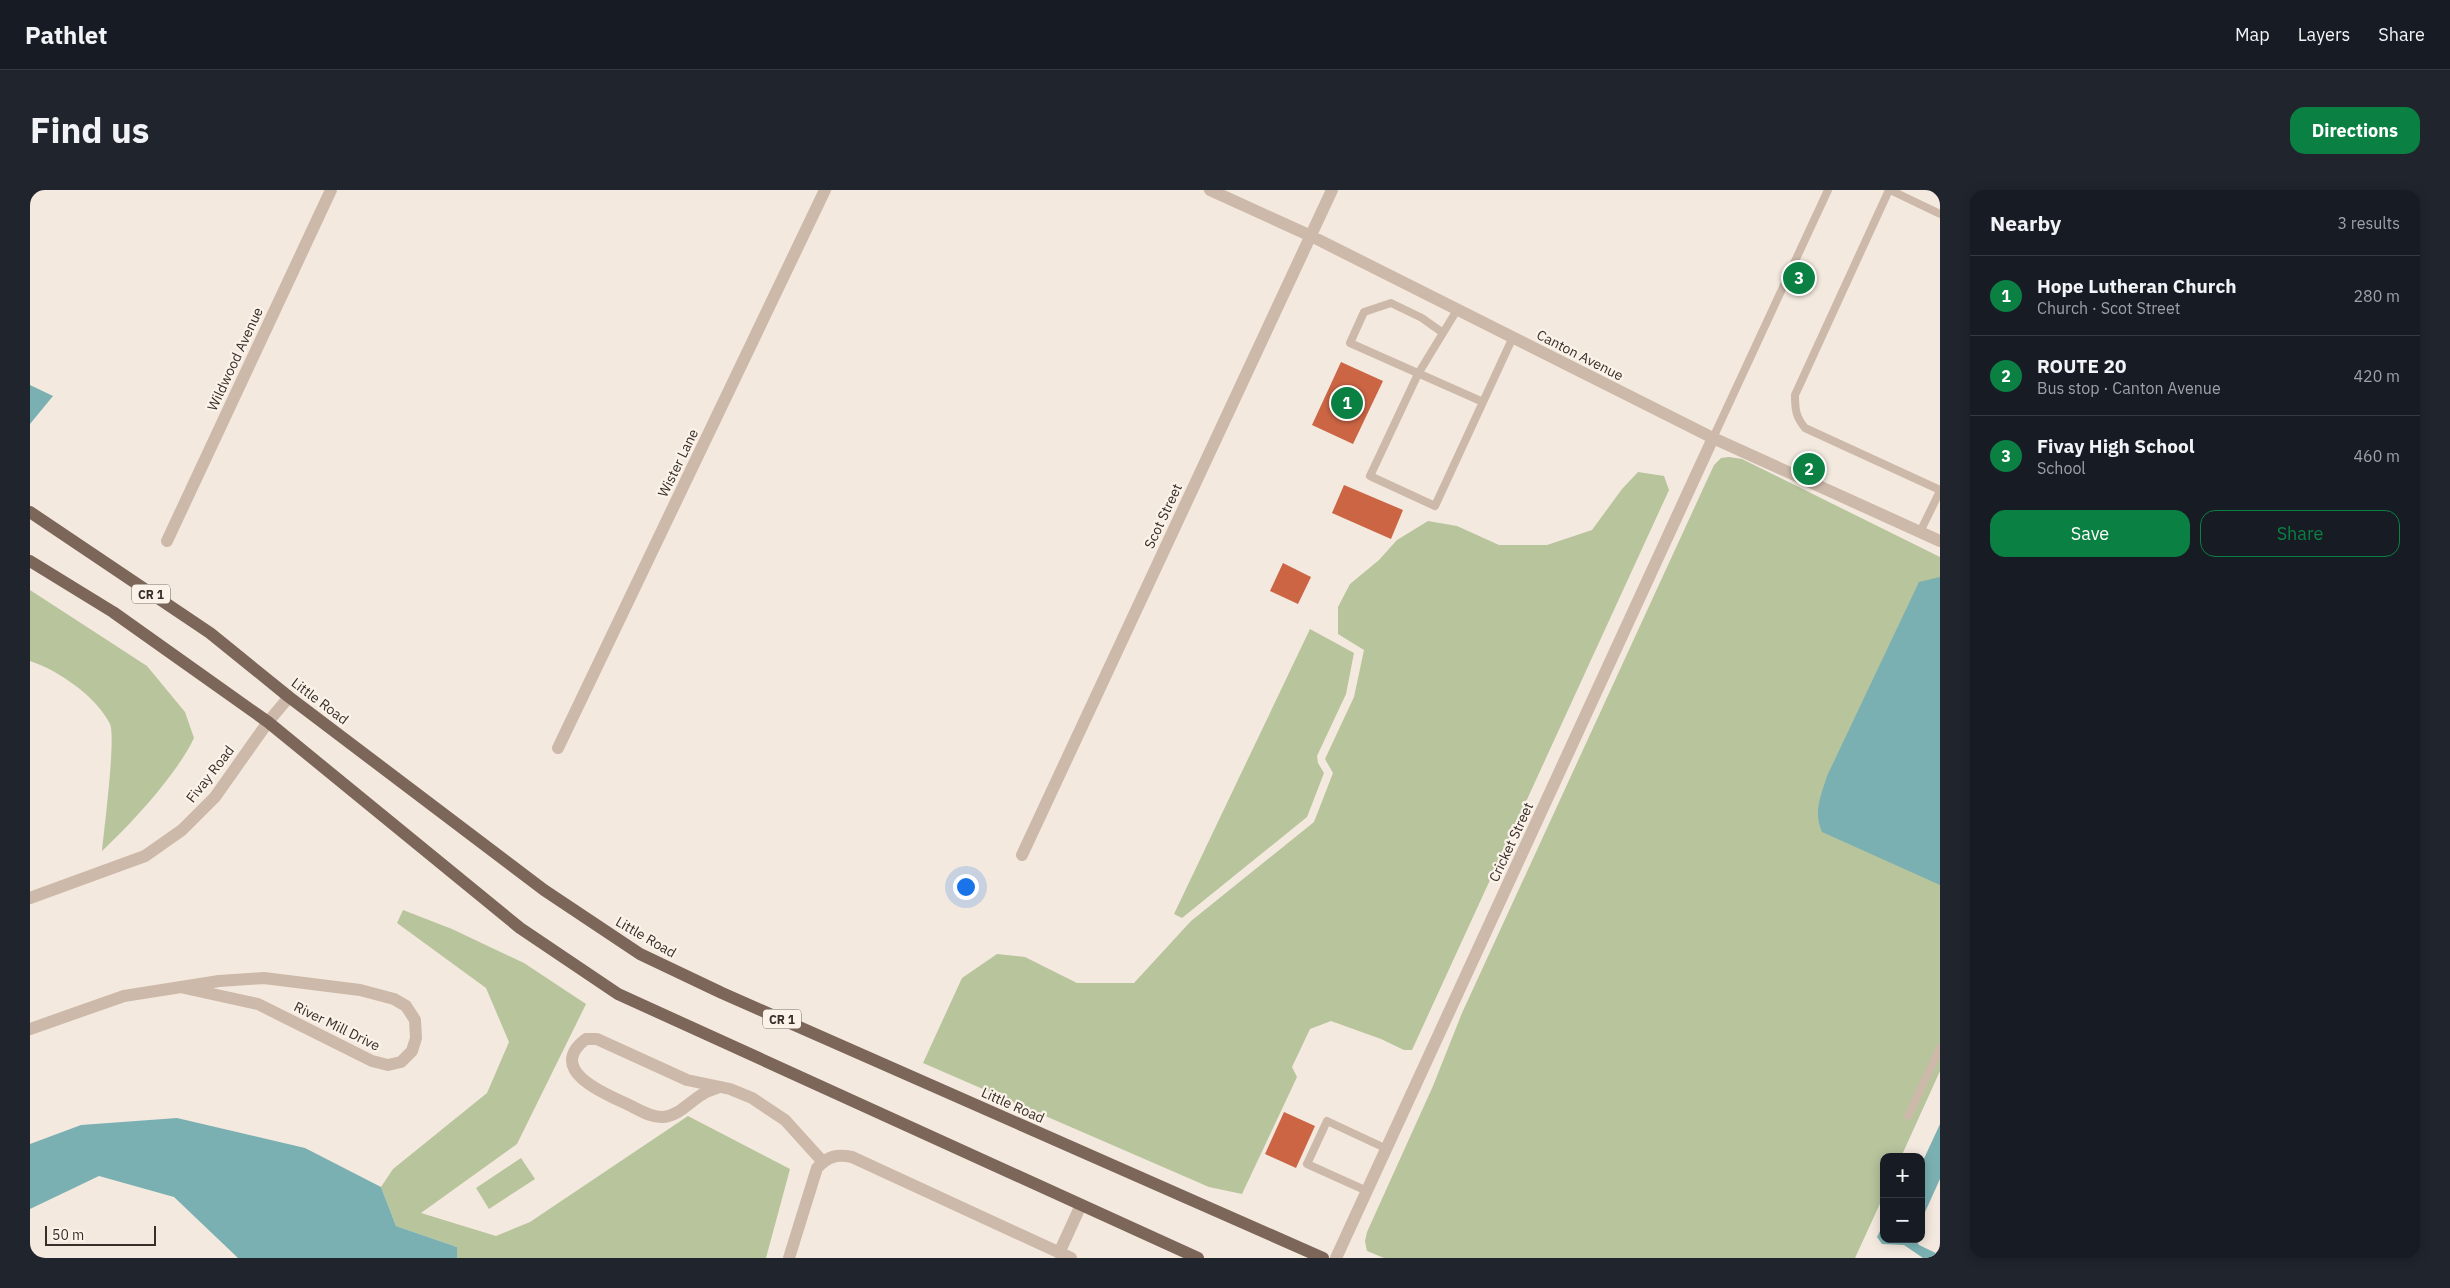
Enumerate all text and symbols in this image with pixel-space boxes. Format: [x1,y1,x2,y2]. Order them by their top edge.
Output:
text: Pathlet [25,19,107,51]
text: Map [2235,23,2270,46]
text: Layers [2298,23,2350,46]
text: Share [2378,23,2425,46]
text: Find us [30,107,149,153]
button: Directions [2290,107,2420,154]
text: Nearby [1990,209,2061,237]
text: 3 results [2337,213,2400,233]
pin: 3 [1783,259,1815,297]
text: Hope Lutheran Church [2037,274,2237,298]
text: 1 [2001,286,2011,306]
text: 280 m [2353,286,2400,306]
text: Church · Scot Street [2037,298,2180,318]
street label: Wildwood Avenue [203,304,267,414]
street label: Canton Avenue [1534,325,1627,385]
text: ROUTE 20 [2037,354,2126,378]
text: 2 [2001,366,2011,386]
text: 420 m [2353,366,2400,386]
text: Bus stop · Canton Avenue [2037,378,2221,398]
pin: 1 [1331,384,1363,422]
street label: Wister Lane [654,426,702,500]
text: Fivay High School [2037,434,2195,458]
text: 3 [2001,446,2011,466]
text: 460 m [2353,446,2400,466]
pin: 2 [1793,450,1825,488]
text: School [2037,458,2086,478]
street label: Scot Street [1140,481,1186,551]
button: Save [1990,510,2190,557]
button: Share [2200,510,2400,557]
road number: CR 1 [132,584,170,604]
street label: Little Road [288,674,352,728]
street label: Fivay Road [182,742,238,806]
street label: Cricket Street [1485,799,1537,885]
your location [953,874,979,900]
street label: Little Road [612,912,680,962]
street label: River Mill Drive [291,997,383,1055]
road number: CR 1 [763,1010,801,1029]
street label: Little Road [979,1083,1047,1127]
map controls [1880,1153,1925,1243]
button: + [1880,1153,1925,1198]
button: − [1880,1198,1925,1243]
scale bar [45,1223,156,1246]
text: 50 m [52,1226,84,1244]

